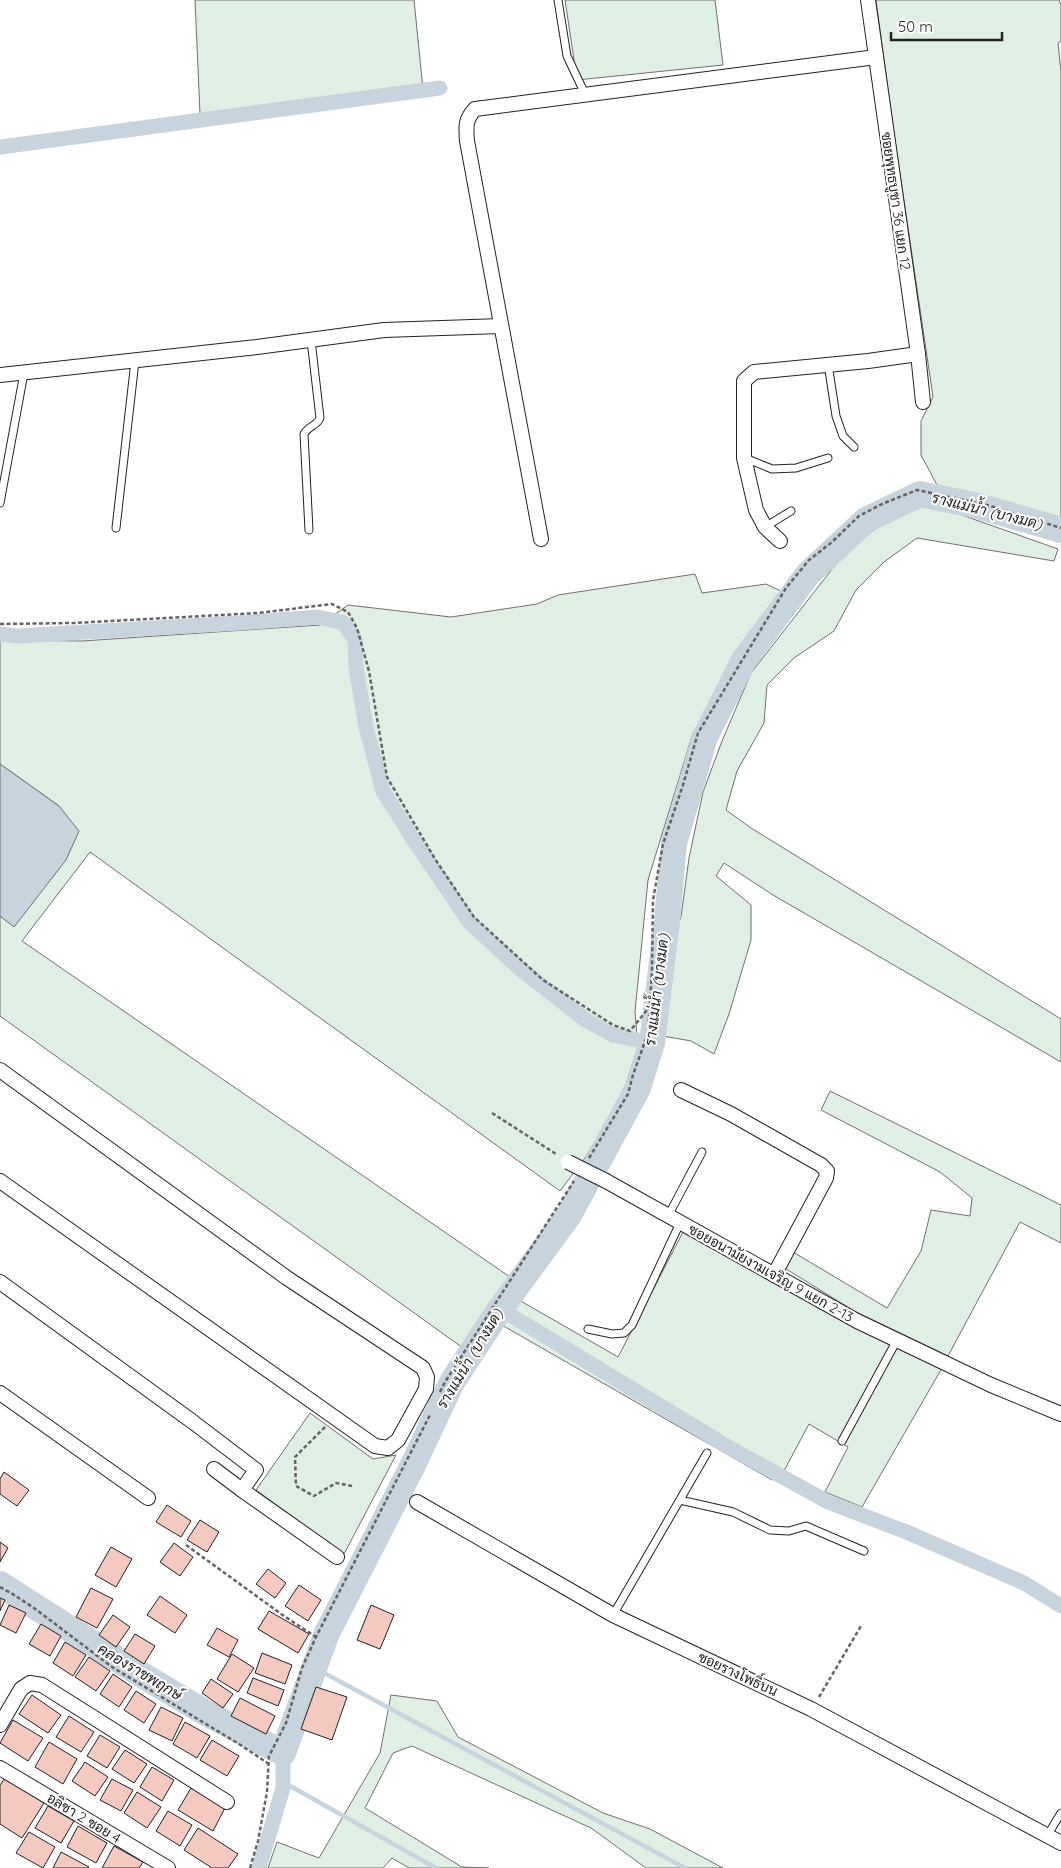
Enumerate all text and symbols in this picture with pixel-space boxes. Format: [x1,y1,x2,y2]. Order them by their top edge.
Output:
scale bar [891,10,1002,42]
text: 50 m [898,17,933,36]
street label: ซอยพุทธบูชา 36 แยก 12 [876,131,915,272]
water label: รางแม่น้ำ (บางมด) [930,485,1046,534]
water label: รางแม่น้ำ (บางมด) [637,931,673,1047]
street label: ซอยอนามัยงามเจริญ 9 แยก 2-13 [685,1220,857,1326]
water label: รางแม่น้ำ (บางมด) [430,1303,508,1412]
water label: คลองราชพฤกษ์ [95,1639,188,1705]
street label: ซอยรางโพธิ์บน [695,1645,782,1700]
street label: อลิซา 2 ซอย 4 [44,1789,124,1847]

